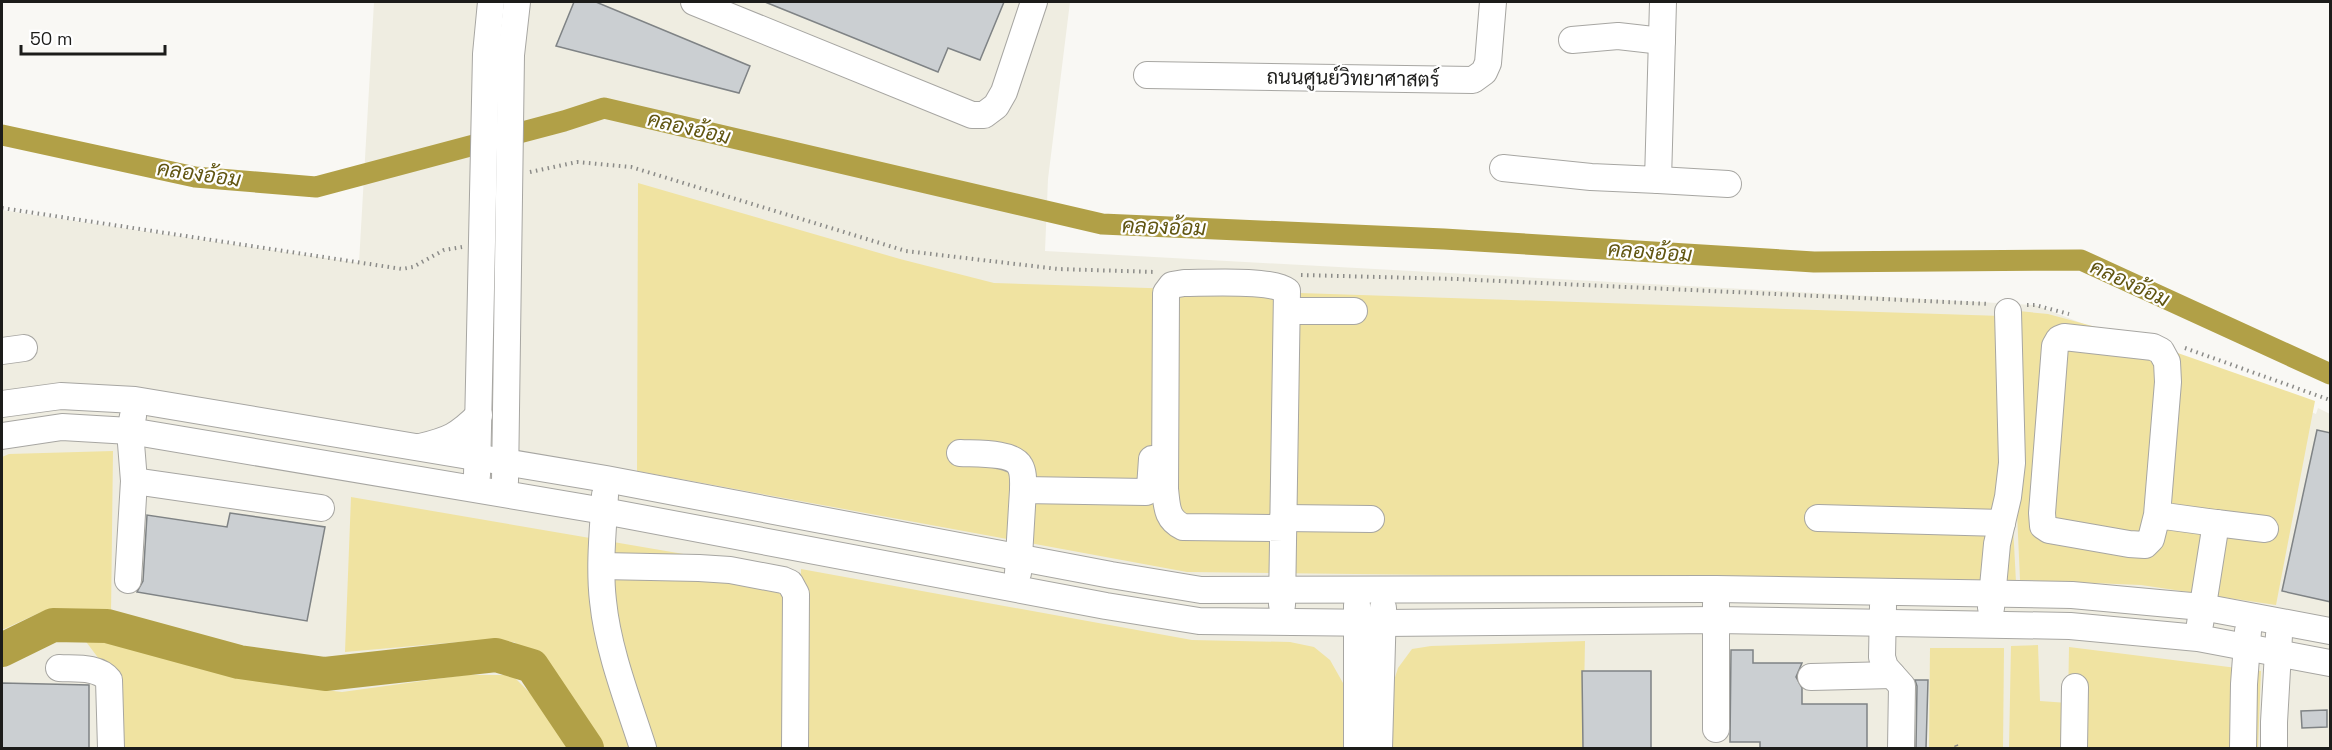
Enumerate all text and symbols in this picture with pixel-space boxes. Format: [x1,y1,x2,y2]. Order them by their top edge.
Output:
scale bar [21,18,165,56]
text: 50 m [30,27,72,50]
street label: ถนนศูนย์วิทยาศาสตร์ [1266,62,1440,95]
water label: คลองอ้อม [645,105,733,150]
water label: คลองอ้อม [155,154,243,193]
water label: คลองอ้อม [1121,212,1207,241]
water label: คลองอ้อม [1607,235,1693,268]
water label: คลองอ้อม [2086,253,2174,313]

